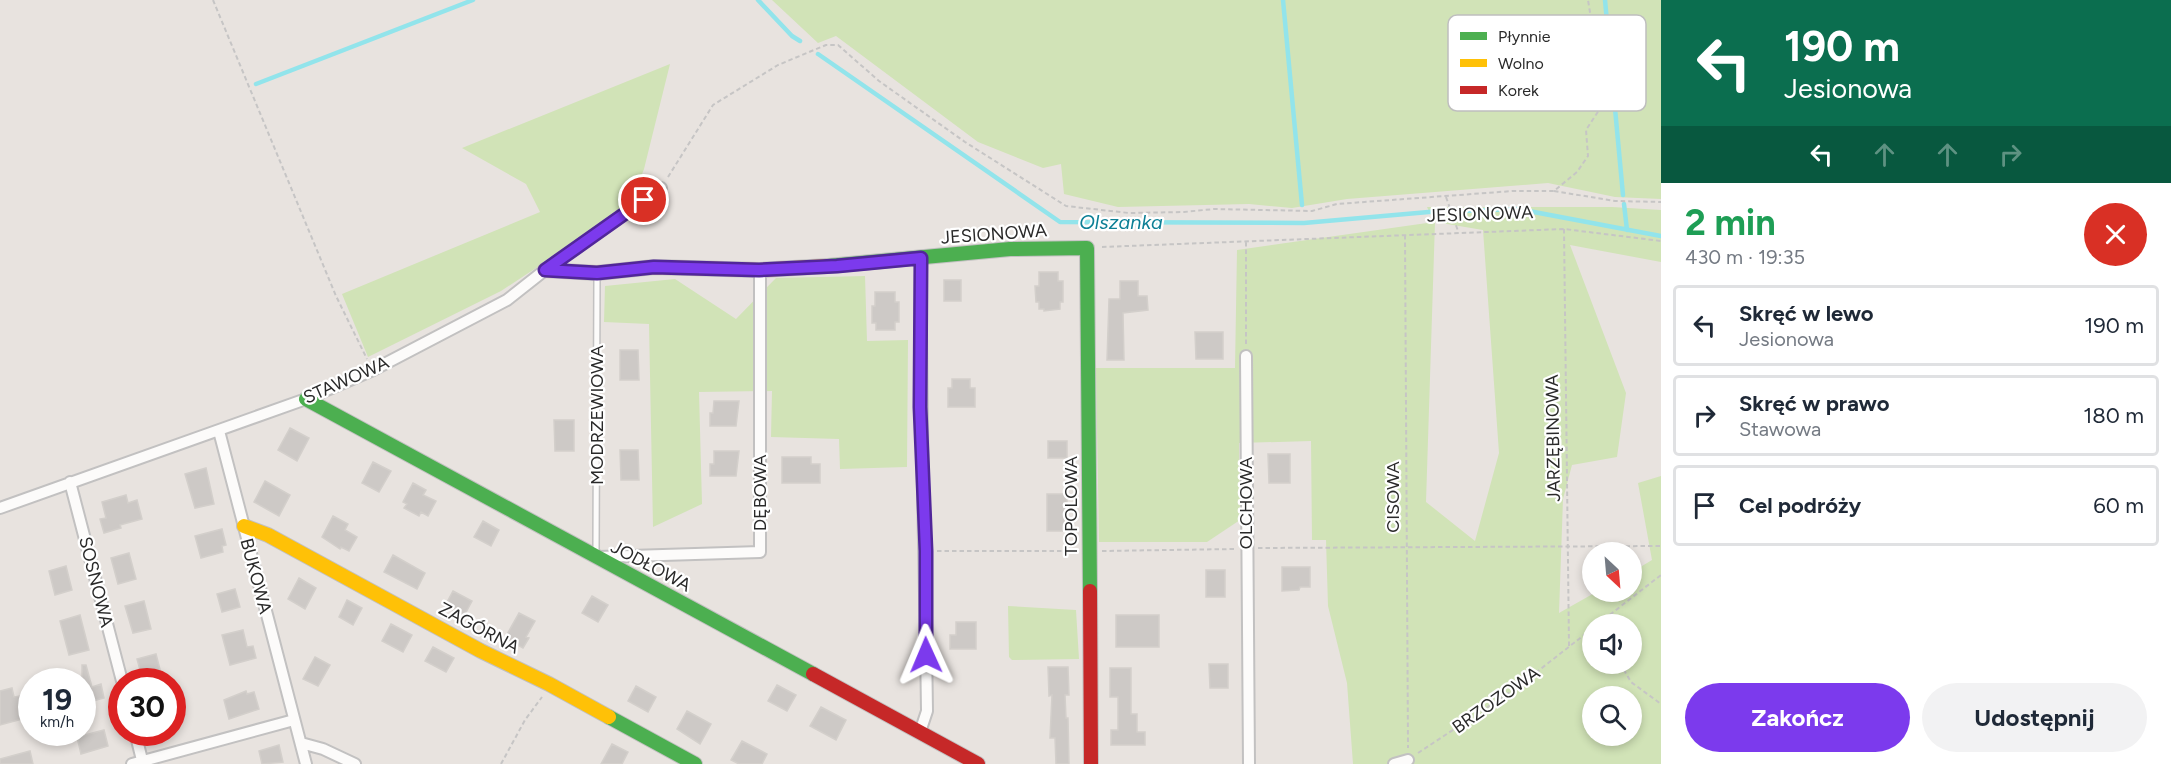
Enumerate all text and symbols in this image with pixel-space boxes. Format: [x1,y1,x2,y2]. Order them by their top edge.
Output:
legend [1448,15,1646,111]
text: 190 m [1784,21,1900,72]
icon: left [1685,24,1763,102]
text: Płynnie [1498,27,1551,46]
text: Wolno [1498,54,1544,73]
text: Jesionowa [1784,72,1912,105]
text: Korek [1498,81,1539,100]
icon: left [1805,138,1838,171]
icon: ahead [1868,138,1901,171]
icon: ahead [1931,138,1964,171]
icon: right [1994,138,2027,171]
pin [618,174,669,225]
icon: arrive [627,183,660,216]
street label: JESIONOWA [1426,201,1534,227]
text: 2 min [1685,201,1776,244]
button: close [2084,203,2147,266]
water label: Olszanka [1079,210,1163,234]
street label: JESIONOWA [940,219,1048,249]
text: 430 m · 19:35 [1685,245,1805,269]
text: Skręć w lewo [1739,300,1874,327]
icon: left [1688,309,1721,342]
text: 190 m [2084,312,2144,339]
text: Jesionowa [1739,327,1834,351]
street label: MODRZEWIOWA [586,345,608,485]
street label: STAWOWA [300,351,392,409]
street label: JARZĘBINOWA [1541,374,1565,502]
text: Skręć w prawo [1739,390,1889,417]
icon: right [1688,399,1721,432]
text: 180 m [2083,402,2144,429]
text: Stawowa [1739,417,1821,441]
street label: DĘBOWA [749,455,771,531]
street label: TOPOLOWA [1060,456,1082,556]
street label: OLCHOWA [1235,457,1257,549]
street label: CISOWA [1382,461,1404,533]
icon: arrive [1688,489,1721,522]
text: Cel podróży [1739,492,1861,519]
text: 60 m [2093,492,2144,519]
street label: SOSNOWA [74,534,118,630]
street label: BUKOWA [235,536,277,616]
street label: JODŁOWA [607,536,695,596]
north arrow [1582,542,1642,602]
map controls [1582,542,1642,746]
street label: ZAGÓRNA [435,598,523,658]
button: sound [1582,614,1642,674]
position arrow [894,623,958,687]
street label: BRZOZOWA [1448,662,1544,738]
speed limit sign: 30 [108,668,186,746]
text: 19 [42,681,72,718]
button: Zakończ [1685,683,1910,752]
button: Udostępnij [1922,683,2147,752]
button: search [1582,686,1642,746]
text: km/h [40,713,74,731]

